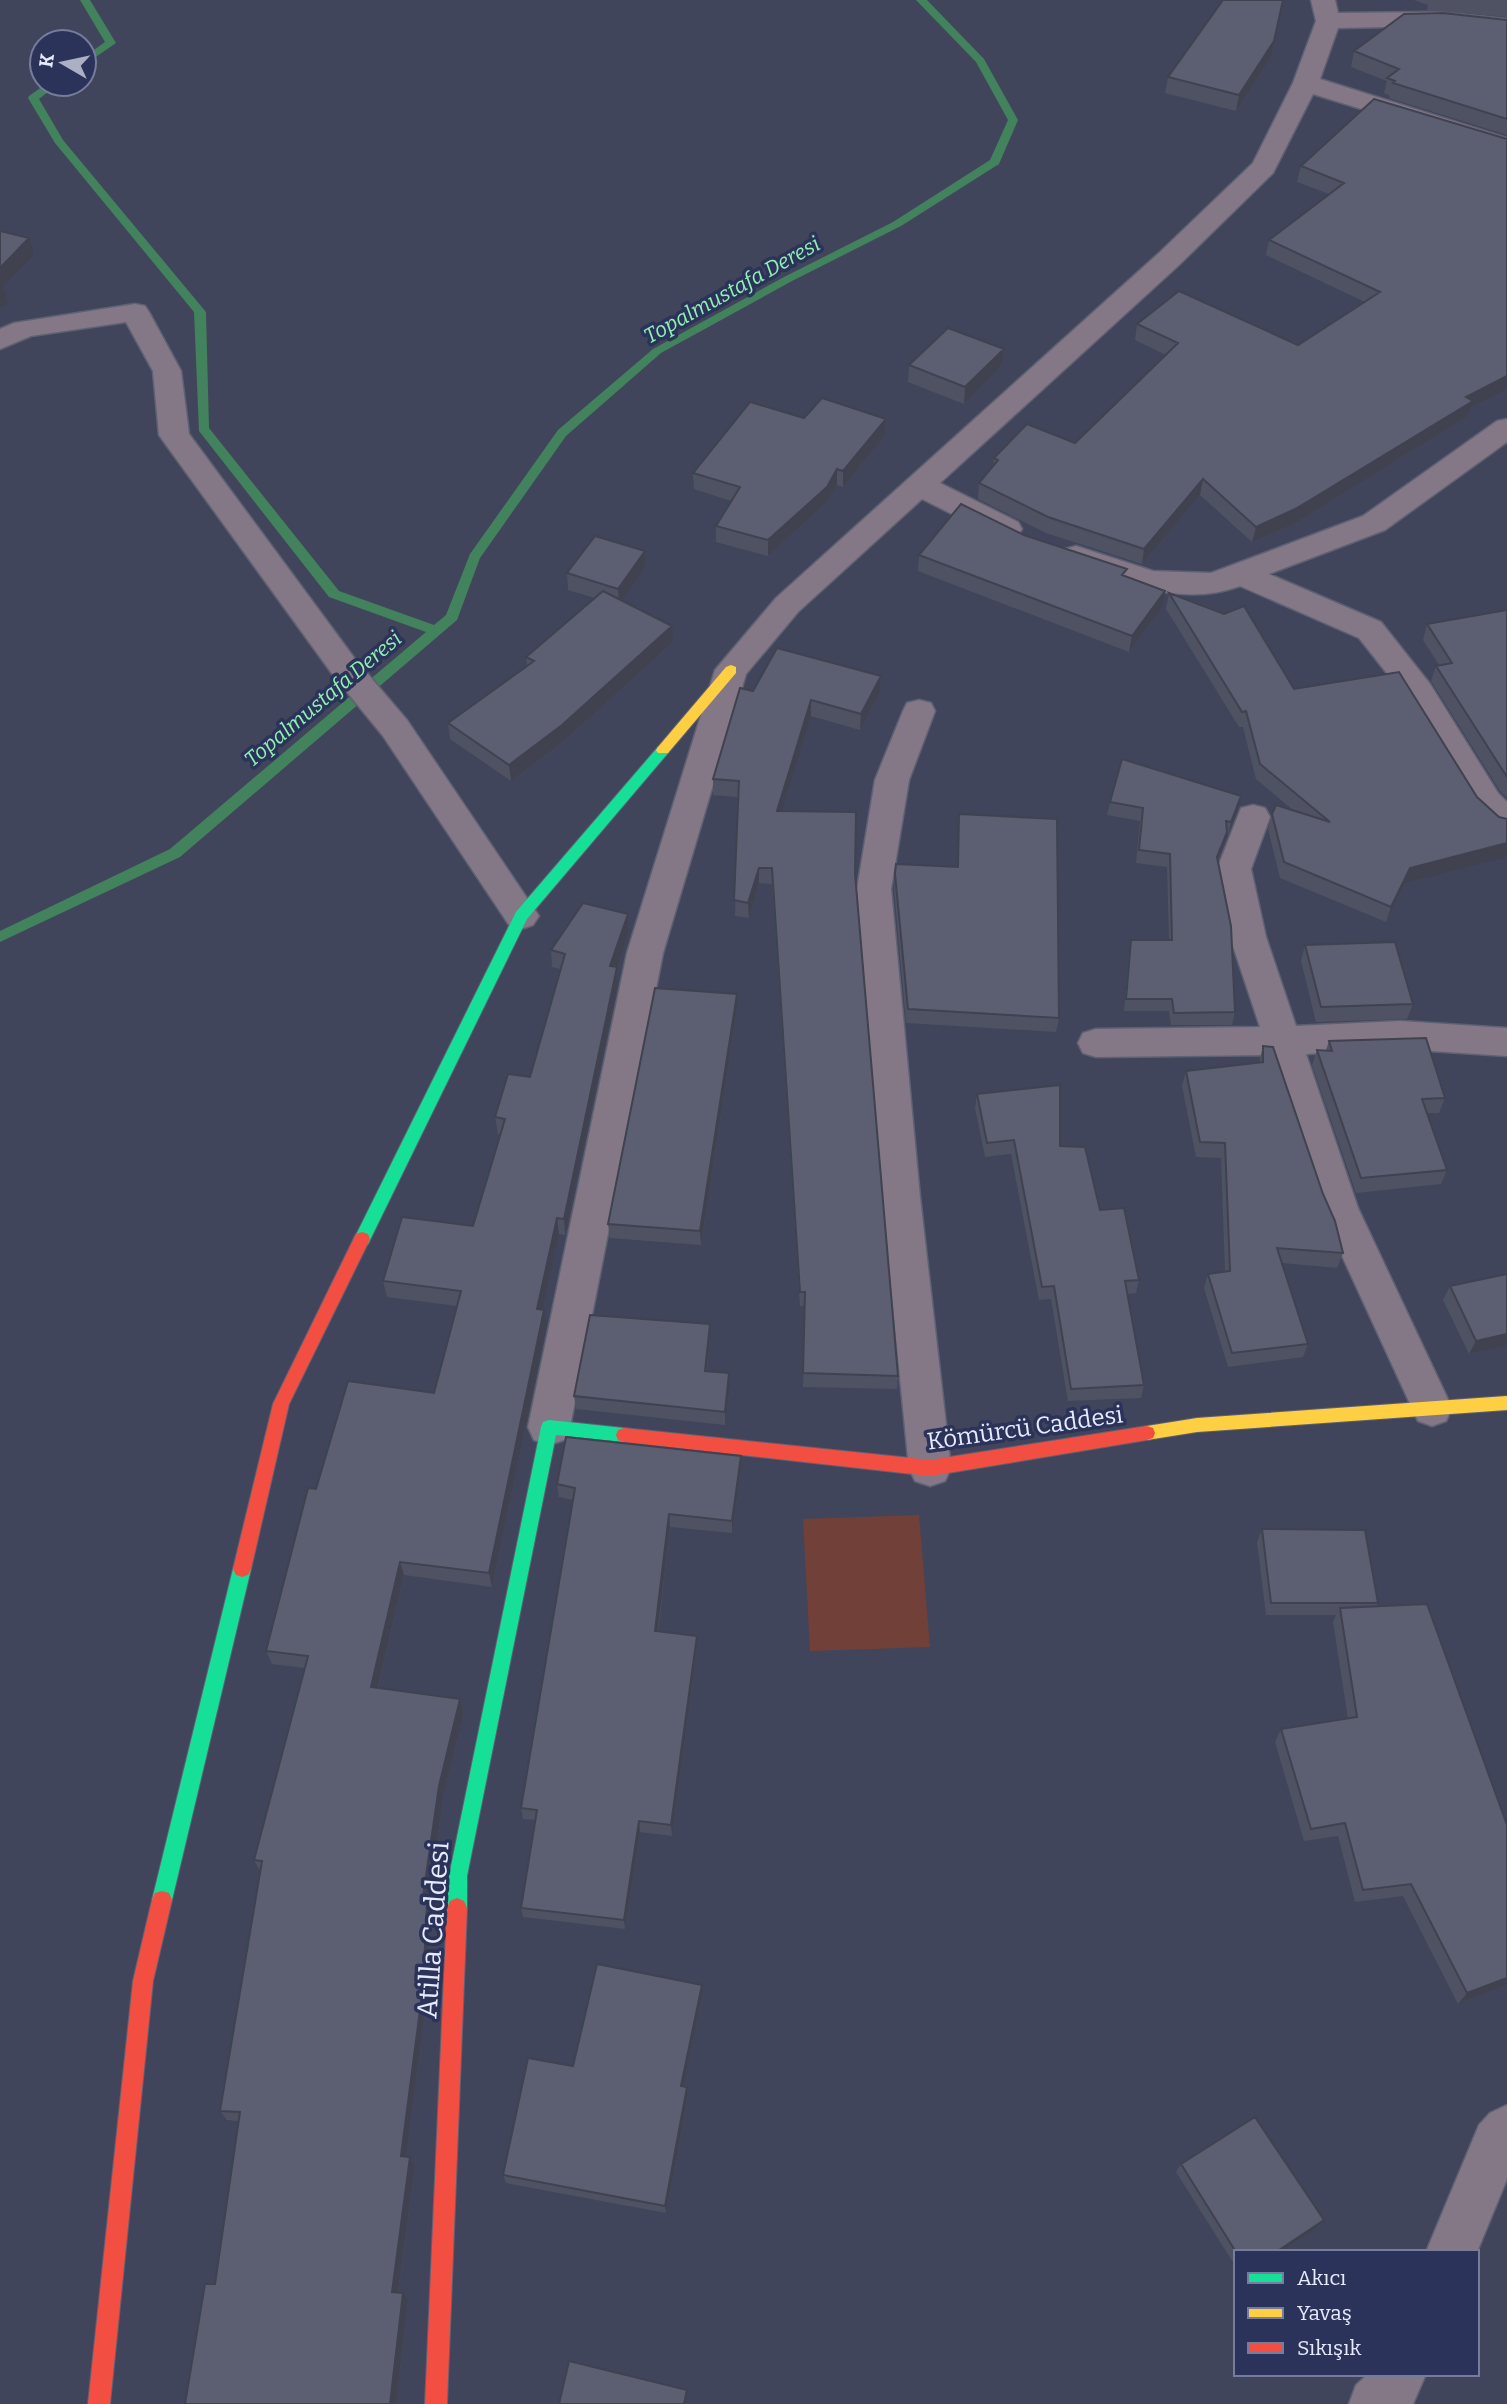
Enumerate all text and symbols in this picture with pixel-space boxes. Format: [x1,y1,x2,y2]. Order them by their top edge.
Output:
north arrow [28,28,98,98]
text: K [34,52,59,69]
water label: Topalmustafa Deresi [639,231,825,349]
water label: Topalmustafa Deresi [239,626,407,772]
street label: Kömürcü Caddesi [925,1400,1125,1456]
street label: Atilla Caddesi [410,1840,456,2020]
legend [1234,2250,1479,2376]
text: Akıcı [1297,2265,1346,2291]
text: Yavaş [1297,2300,1352,2326]
text: Sıkışık [1297,2335,1362,2361]

